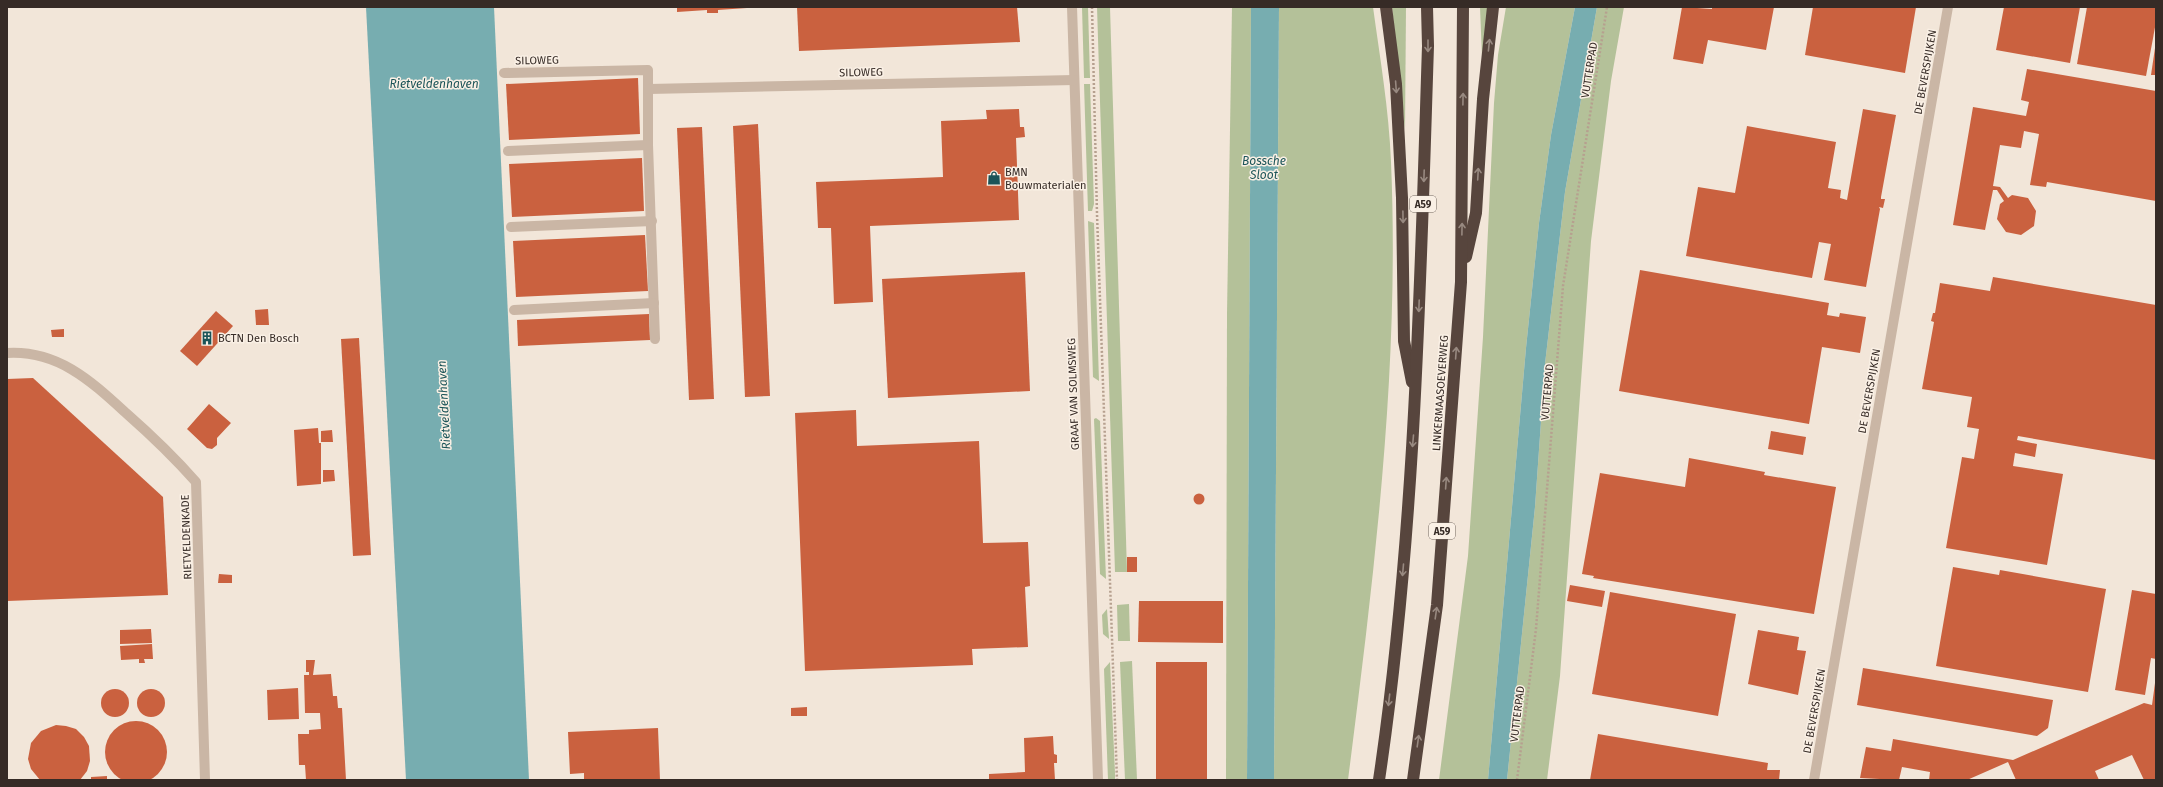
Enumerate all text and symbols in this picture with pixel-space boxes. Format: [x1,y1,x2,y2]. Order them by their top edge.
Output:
street label: DE BEVERSPIJKEN [1912,29,1939,116]
one-way arrow [1424,39,1432,52]
one-way arrow [1485,39,1492,52]
street label: VUTTERPAD [1579,41,1600,99]
street label: SILOWEG [515,54,559,67]
street label: SILOWEG [839,66,883,79]
water label: Rietveldenhaven [389,77,479,91]
one-way arrow [1393,80,1400,93]
one-way arrow [1459,93,1467,106]
water label: Bossche Sloot [1242,154,1286,182]
place label: BMN Bouwmaterialen [1005,166,1086,192]
one-way arrow [1475,168,1482,181]
one-way arrow [1420,169,1428,182]
shop icon: BMN Bouwmaterialen [986,170,1002,186]
road number: A59 [1410,196,1436,212]
one-way arrow [1399,210,1407,223]
one-way arrow [1458,223,1466,236]
one-way arrow [1416,299,1423,312]
building icon: BCTN Den Bosch [199,330,215,346]
place label: BCTN Den Bosch [218,332,299,345]
street label: LINKERMAASOEVERWEG [1430,334,1451,452]
street label: GRAAF VAN SOLMSWEG [1065,338,1082,450]
one-way arrow [1452,347,1459,360]
street label: DE BEVERSPIJKEN [1856,348,1883,435]
water label: Rietveldenhaven [435,360,453,450]
street label: VUTTERPAD [1539,363,1556,421]
one-way arrow [1409,434,1417,447]
one-way arrow [1443,477,1450,490]
street label: RIETVELDENKADE [179,494,194,580]
road number: A59 [1429,523,1455,539]
one-way arrow [1399,563,1406,576]
one-way arrow [1432,607,1440,620]
street label: DE BEVERSPIJKEN [1801,668,1828,755]
street label: VUTTERPAD [1508,685,1527,743]
one-way arrow [1385,693,1392,706]
one-way arrow [1414,735,1422,748]

